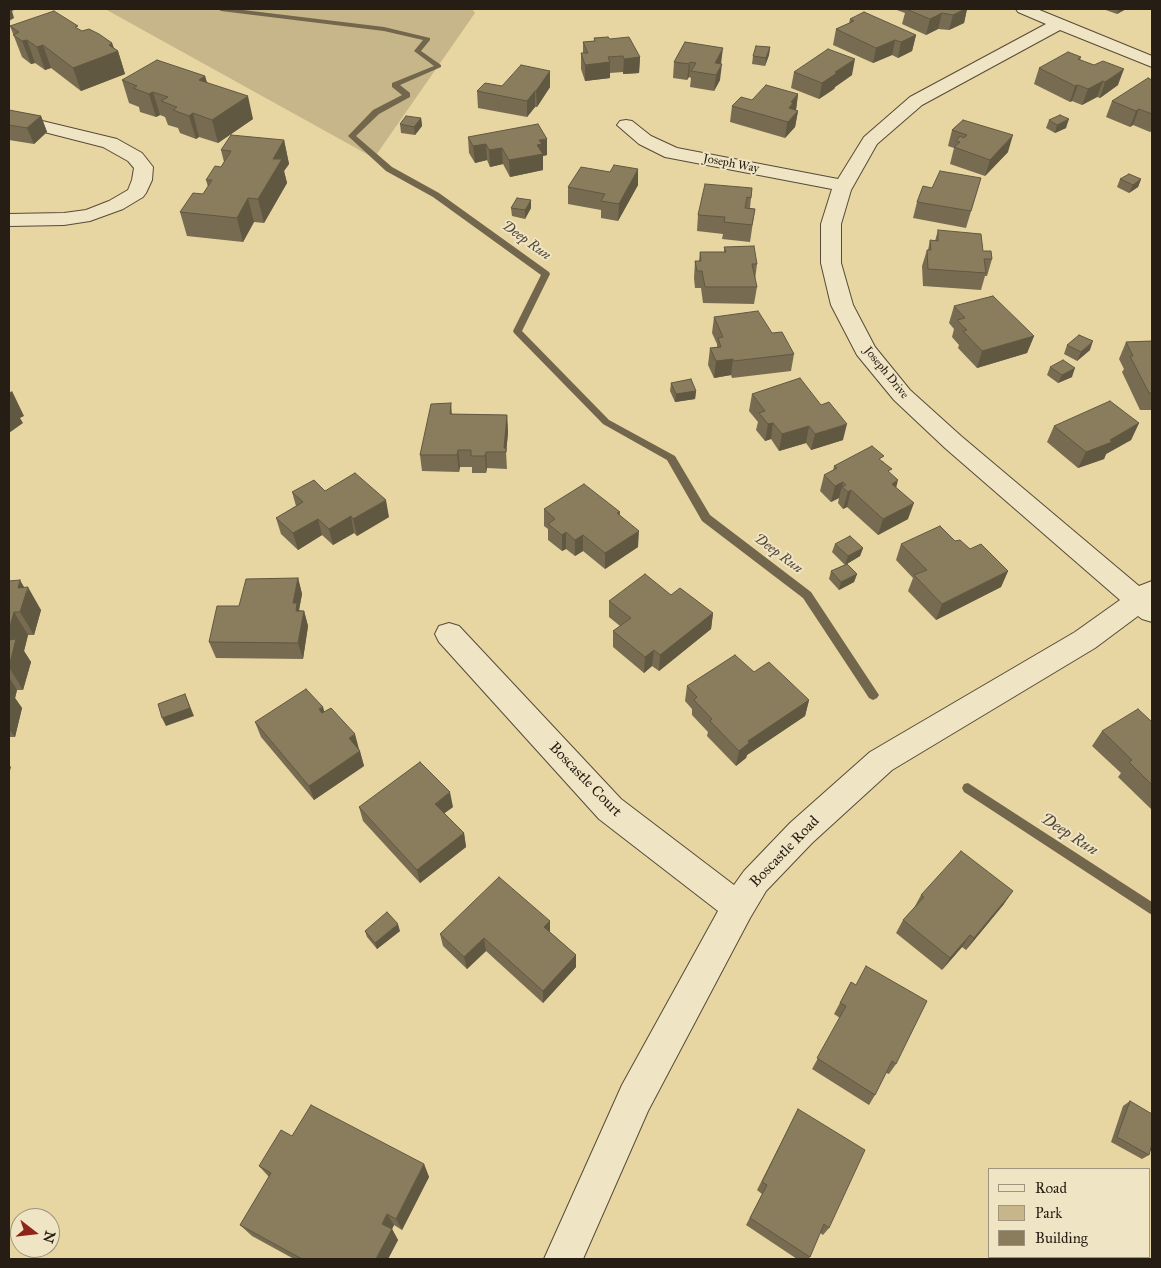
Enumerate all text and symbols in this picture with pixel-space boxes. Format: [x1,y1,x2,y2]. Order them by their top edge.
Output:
street label: Joseph Way [702,152,760,176]
water label: Deep Run [498,218,554,264]
street label: Joseph Drive [861,344,911,402]
water label: Deep Run [751,530,805,578]
street label: Boscastle Court [545,739,625,821]
water label: Deep Run [1037,810,1101,860]
street label: Boscastle Road [747,813,823,891]
legend [988,1168,1151,1258]
text: Road [1035,1179,1067,1197]
text: Park [1035,1204,1062,1222]
north arrow [10,1208,60,1258]
text: N [39,1229,59,1245]
text: Building [1035,1229,1088,1247]

